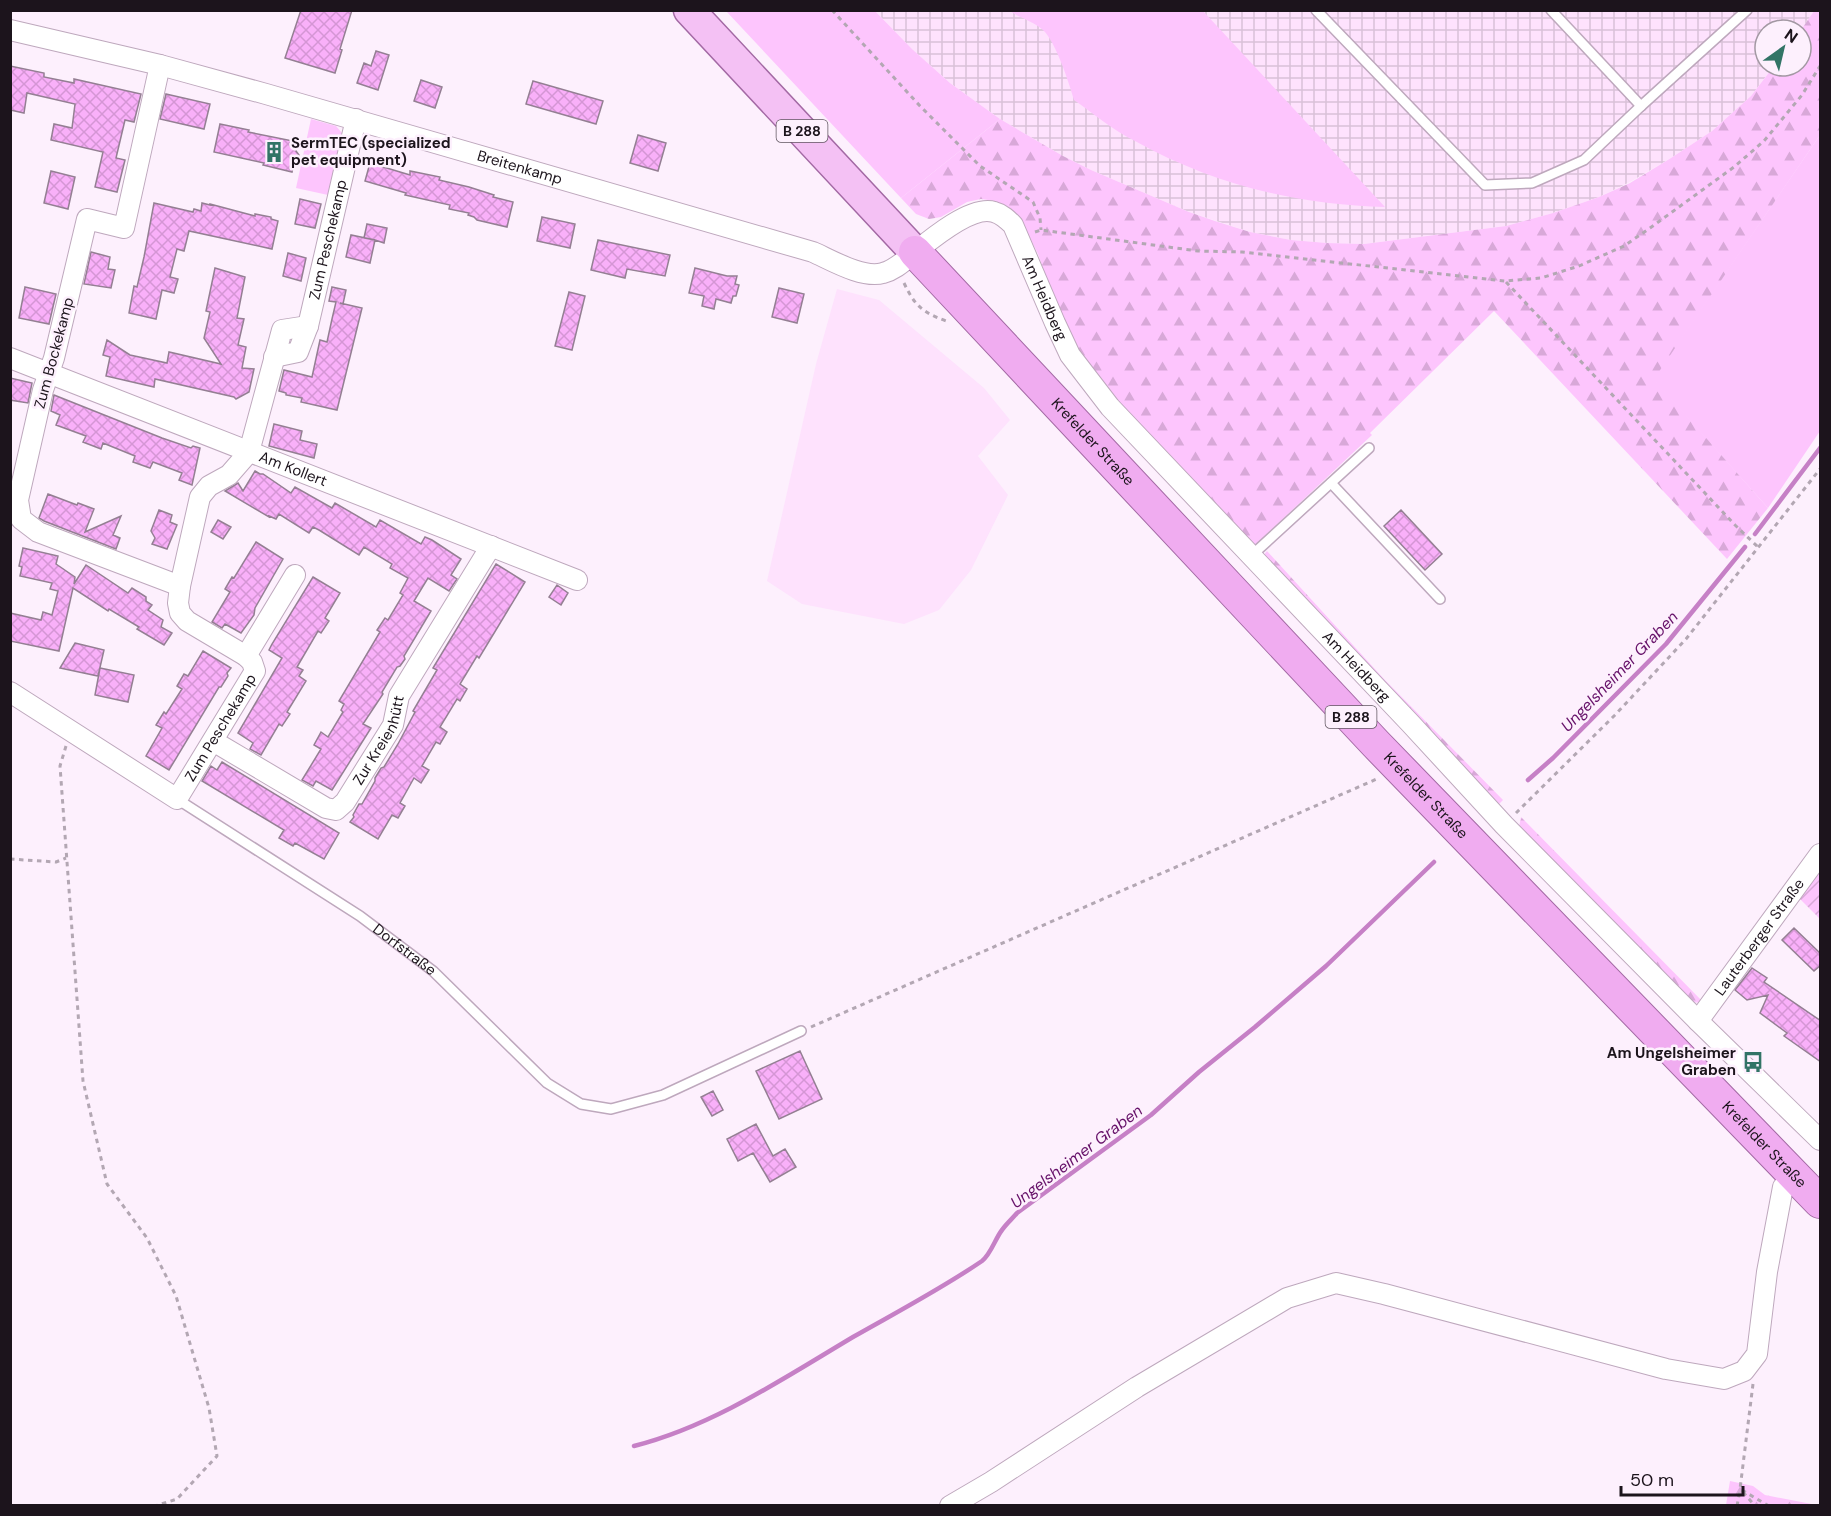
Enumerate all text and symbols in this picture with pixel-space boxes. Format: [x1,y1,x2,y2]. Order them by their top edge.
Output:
north arrow [1753,18,1813,78]
text: N [1780,24,1802,48]
road number: B 288 [776,120,828,142]
place label: SermTEC (specialized pet equipment) [291,133,451,170]
building icon: SermTEC (specialized pet equipment) [262,140,286,164]
street label: Breitenkamp [475,146,565,189]
street label: Zum Peschekamp [304,178,352,302]
street label: Am Heidberg [1017,252,1072,344]
street label: Zum Bockekamp [30,295,78,411]
street label: Krefelder Straße [1047,394,1139,490]
street label: Am Kollert [256,447,330,491]
water label: Ungelsheimer Graben [1556,606,1683,736]
street label: Am Heidberg [1318,627,1395,706]
street label: Zum Peschekamp [180,670,261,785]
street label: Zur Kreienhütt [348,694,409,789]
road number: B 288 [1326,706,1376,728]
street label: Krefelder Straße [1379,748,1473,843]
street label: Lauterberger Straße [1710,874,1809,1000]
street label: Dorfstraße [369,919,440,980]
place label: Am Ungelsheimer Graben [1607,1043,1736,1080]
bus stop icon: Am Ungelsheimer Graben [1741,1050,1765,1074]
street label: Krefelder Straße [1718,1097,1811,1192]
water label: Ungelsheimer Graben [1006,1100,1147,1213]
scale bar [1621,1459,1742,1497]
text: 50 m [1630,1468,1674,1492]

